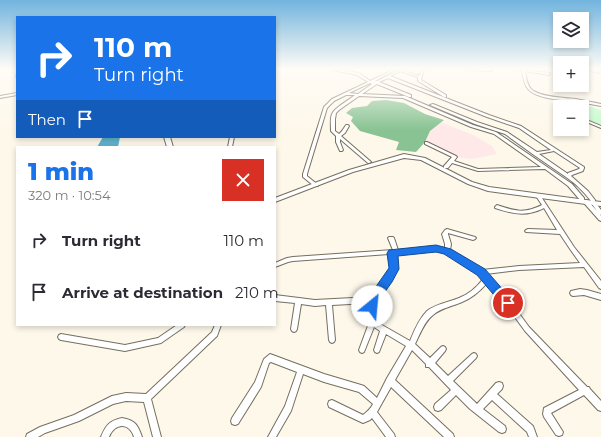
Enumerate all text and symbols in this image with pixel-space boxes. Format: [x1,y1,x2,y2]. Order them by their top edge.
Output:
map controls [553,12,589,136]
button: layers [553,12,589,48]
text: 110 m [94,30,172,64]
icon: right [28,32,80,84]
button: + [553,56,589,92]
text: Turn right [94,64,184,86]
button: − [553,100,589,136]
icon: arrive [74,108,96,130]
text: Then [28,110,66,129]
text: 1 min [28,157,94,186]
button: close [222,159,264,201]
text: 320 m · 10:54 [28,187,111,203]
icon: right [28,229,50,251]
text: Turn right [62,231,141,250]
text: 110 m [223,231,264,250]
icon: arrive [28,281,50,303]
text: Arrive at destination [62,283,223,302]
text: 210 m [235,283,279,302]
position arrow [351,285,393,327]
pin [491,286,525,320]
icon: arrive [497,292,519,314]

